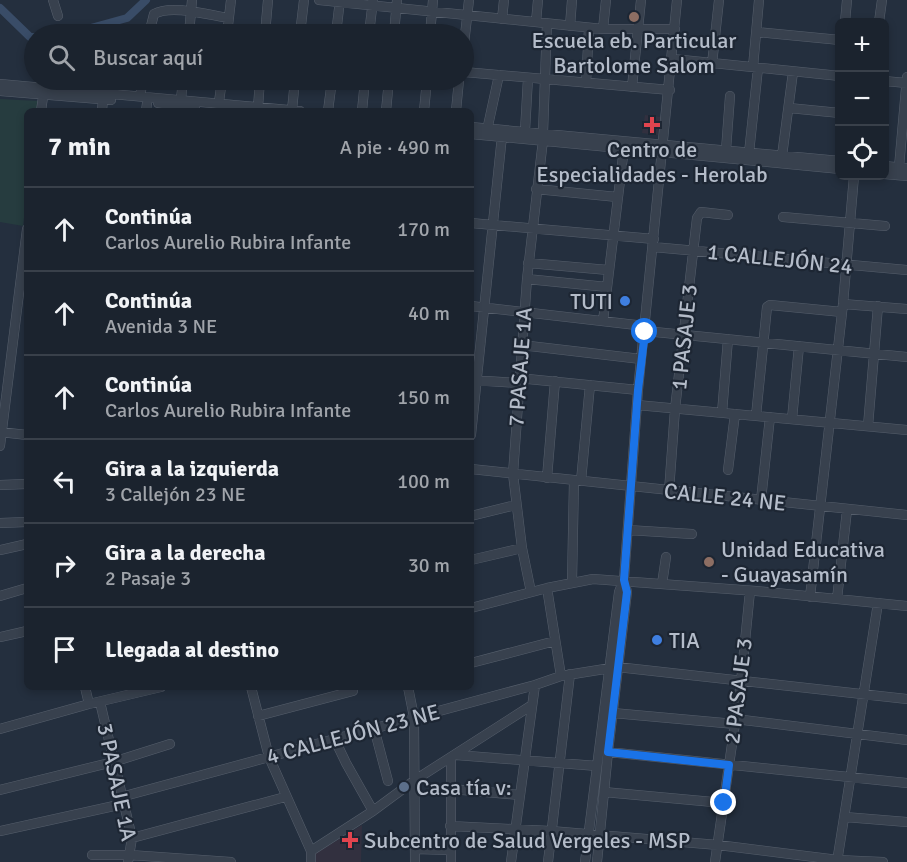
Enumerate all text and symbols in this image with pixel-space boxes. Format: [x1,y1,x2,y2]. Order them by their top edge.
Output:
marker: Escuela eb. Particular Bartolome Salom [627,10,641,24]
map controls [835,18,889,180]
button: + [835,18,889,72]
search box [24,24,474,90]
place label: Escuela eb. Particular Bartolome Salom [532,27,736,79]
icon: search [45,41,78,74]
text: Buscar aquí [93,44,203,71]
button: − [835,72,889,126]
marker: Centro de Especialidades - Herolab [643,116,661,134]
button: locate [835,126,889,180]
text: 7 min [48,131,111,163]
text: A pie · 490 m [340,135,450,160]
place label: Centro de Especialidades - Herolab [536,136,768,188]
text: Continúa [105,203,192,230]
icon: ahead [48,213,81,246]
text: 170 m [397,217,450,242]
text: Carlos Aurelio Rubira Infante [105,230,351,255]
street label: 1 CALLEJÓN 24 [706,238,854,280]
street label: 1 PASAJE 3 [665,283,703,391]
text: Continúa [105,287,192,314]
place label: TUTI [570,288,613,315]
marker: TUTI [618,294,632,308]
icon: ahead [48,297,81,330]
text: 40 m [408,301,450,326]
street label: 7 PASAJE 1A [502,306,538,428]
text: Avenida 3 NE [105,314,217,339]
route start [631,318,657,344]
text: Continúa [105,371,192,398]
icon: ahead [48,381,81,414]
text: 150 m [397,385,450,410]
text: Carlos Aurelio Rubira Infante [105,398,351,423]
text: Gira a la izquierda [105,455,279,482]
icon: left [48,465,81,498]
text: 100 m [397,469,450,494]
street label: CALLE 24 NE [663,477,787,517]
text: 3 Callejón 23 NE [105,482,246,507]
place label: Unidad Educativa - Guayasamín [721,536,885,588]
text: Gira a la derecha [105,539,266,566]
icon: right [48,549,81,582]
text: 30 m [408,553,450,578]
marker: Unidad Educativa - Guayasamín [702,555,716,569]
text: 2 Pasaje 3 [105,566,191,591]
place label: TIA [669,627,700,654]
icon: arrive [48,633,81,666]
marker: TIA [650,633,664,647]
text: Llegada al destino [105,636,279,663]
street label: 2 PASAJE 3 [718,637,758,745]
street label: 4 CALLEJÓN 23 NE [263,698,443,770]
street label: 3 PASAJE 1A [91,721,143,844]
place label: Casa tía v: [416,774,512,801]
marker: Casa tía v: [397,780,411,794]
route end [710,789,736,815]
place label: Subcentro de Salud Vergeles - MSP [364,827,690,854]
marker: Subcentro de Salud Vergeles - MSP [341,831,359,849]

